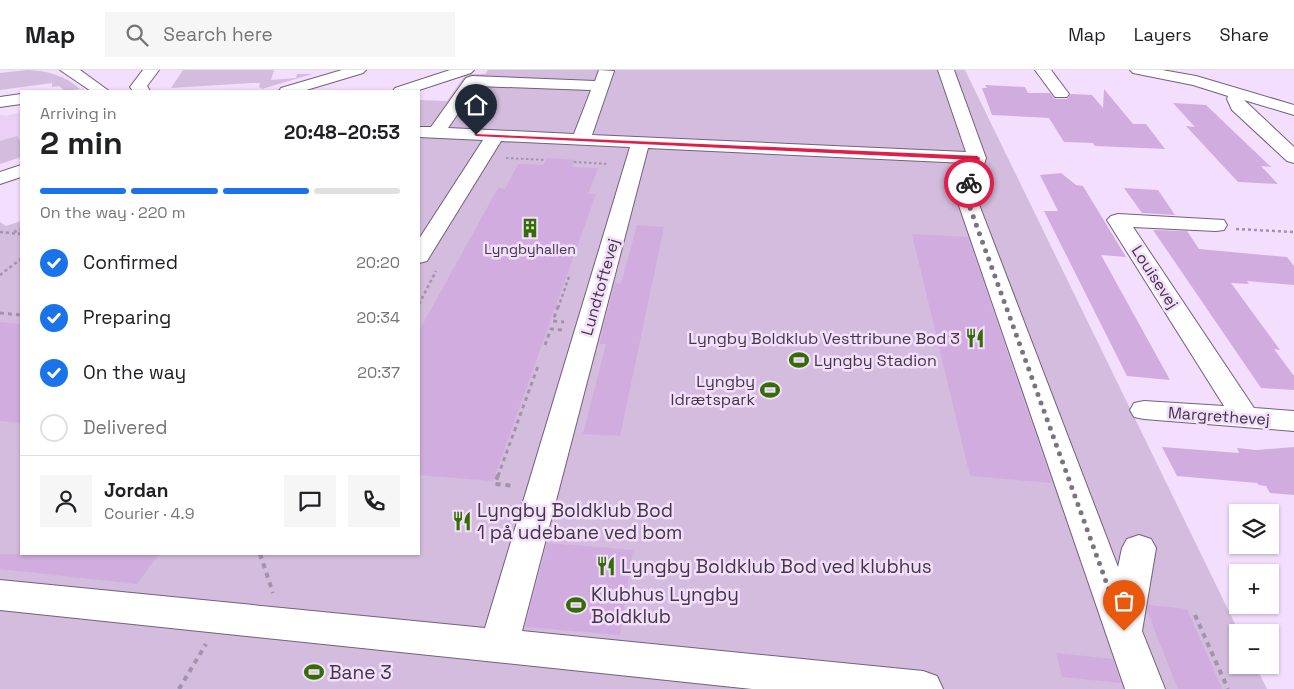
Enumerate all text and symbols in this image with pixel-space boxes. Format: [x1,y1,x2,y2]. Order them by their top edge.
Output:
search box [105,12,455,57]
text: Map [25,19,75,50]
icon: search [123,21,151,49]
text: Search here [163,22,273,47]
text: Map [1068,23,1106,46]
text: Layers [1134,23,1191,46]
text: Share [1219,23,1269,46]
pin [455,84,497,135]
icon: home [462,91,490,119]
text: Arriving in [40,103,117,124]
text: 20:48–20:53 [284,120,400,145]
text: 2 min [40,123,123,163]
courier [944,158,994,208]
icon: bike [955,169,983,197]
text: On the way · 220 m [40,202,186,223]
building icon: Lyngbyhallen [519,217,541,239]
street label: Lundtoftevej [576,236,624,338]
place label: Lyngbyhallen [484,240,576,258]
street label: Louisevej [1127,241,1183,313]
icon: check [40,249,68,277]
text: Confirmed [83,250,178,275]
text: 20:20 [356,252,400,273]
icon: check [40,304,68,332]
text: Preparing [83,305,171,330]
text: 20:34 [356,307,400,328]
restaurant icon: Lyngby Boldklub Vesttribune Bod 3 [964,327,986,349]
place label: Lyngby Boldklub Vesttribune Bod 3 [688,328,960,349]
sports icon: Lyngby Stadion [788,349,810,371]
place label: Lyngby Stadion [814,350,937,371]
icon: check [40,359,68,387]
text: On the way [83,360,186,385]
text: 20:37 [357,362,400,383]
place label: Lyngby Idrætspark [671,371,755,410]
sports icon: Lyngby Idrætspark [759,379,781,401]
street label: Margrethevej [1167,402,1271,430]
text: Delivered [83,415,168,440]
button: person [40,475,92,527]
button: chat [284,475,336,527]
button: phone [348,475,400,527]
text: Jordan [104,478,169,503]
place label: Lyngby Boldklub Bod 1 på udebane ved bom [477,498,682,545]
text: Courier · 4.9 [104,503,194,524]
map controls [1229,504,1279,674]
button: layers [1229,504,1279,554]
restaurant icon: Lyngby Boldklub Bod 1 på udebane ved bom [451,510,473,532]
place label: Lyngby Boldklub Bod ved klubhus [621,554,932,579]
restaurant icon: Lyngby Boldklub Bod ved klubhus [595,555,617,577]
button: + [1229,564,1279,614]
pin [1103,580,1145,631]
place label: Klubhus Lyngby Boldklub [591,582,739,629]
icon: bag [1110,587,1138,615]
sports icon: Klubhus Lyngby Boldklub [565,594,587,616]
button: − [1229,624,1279,674]
place label: Bane 3 [329,660,392,685]
sports icon: Bane 3 [303,661,325,683]

